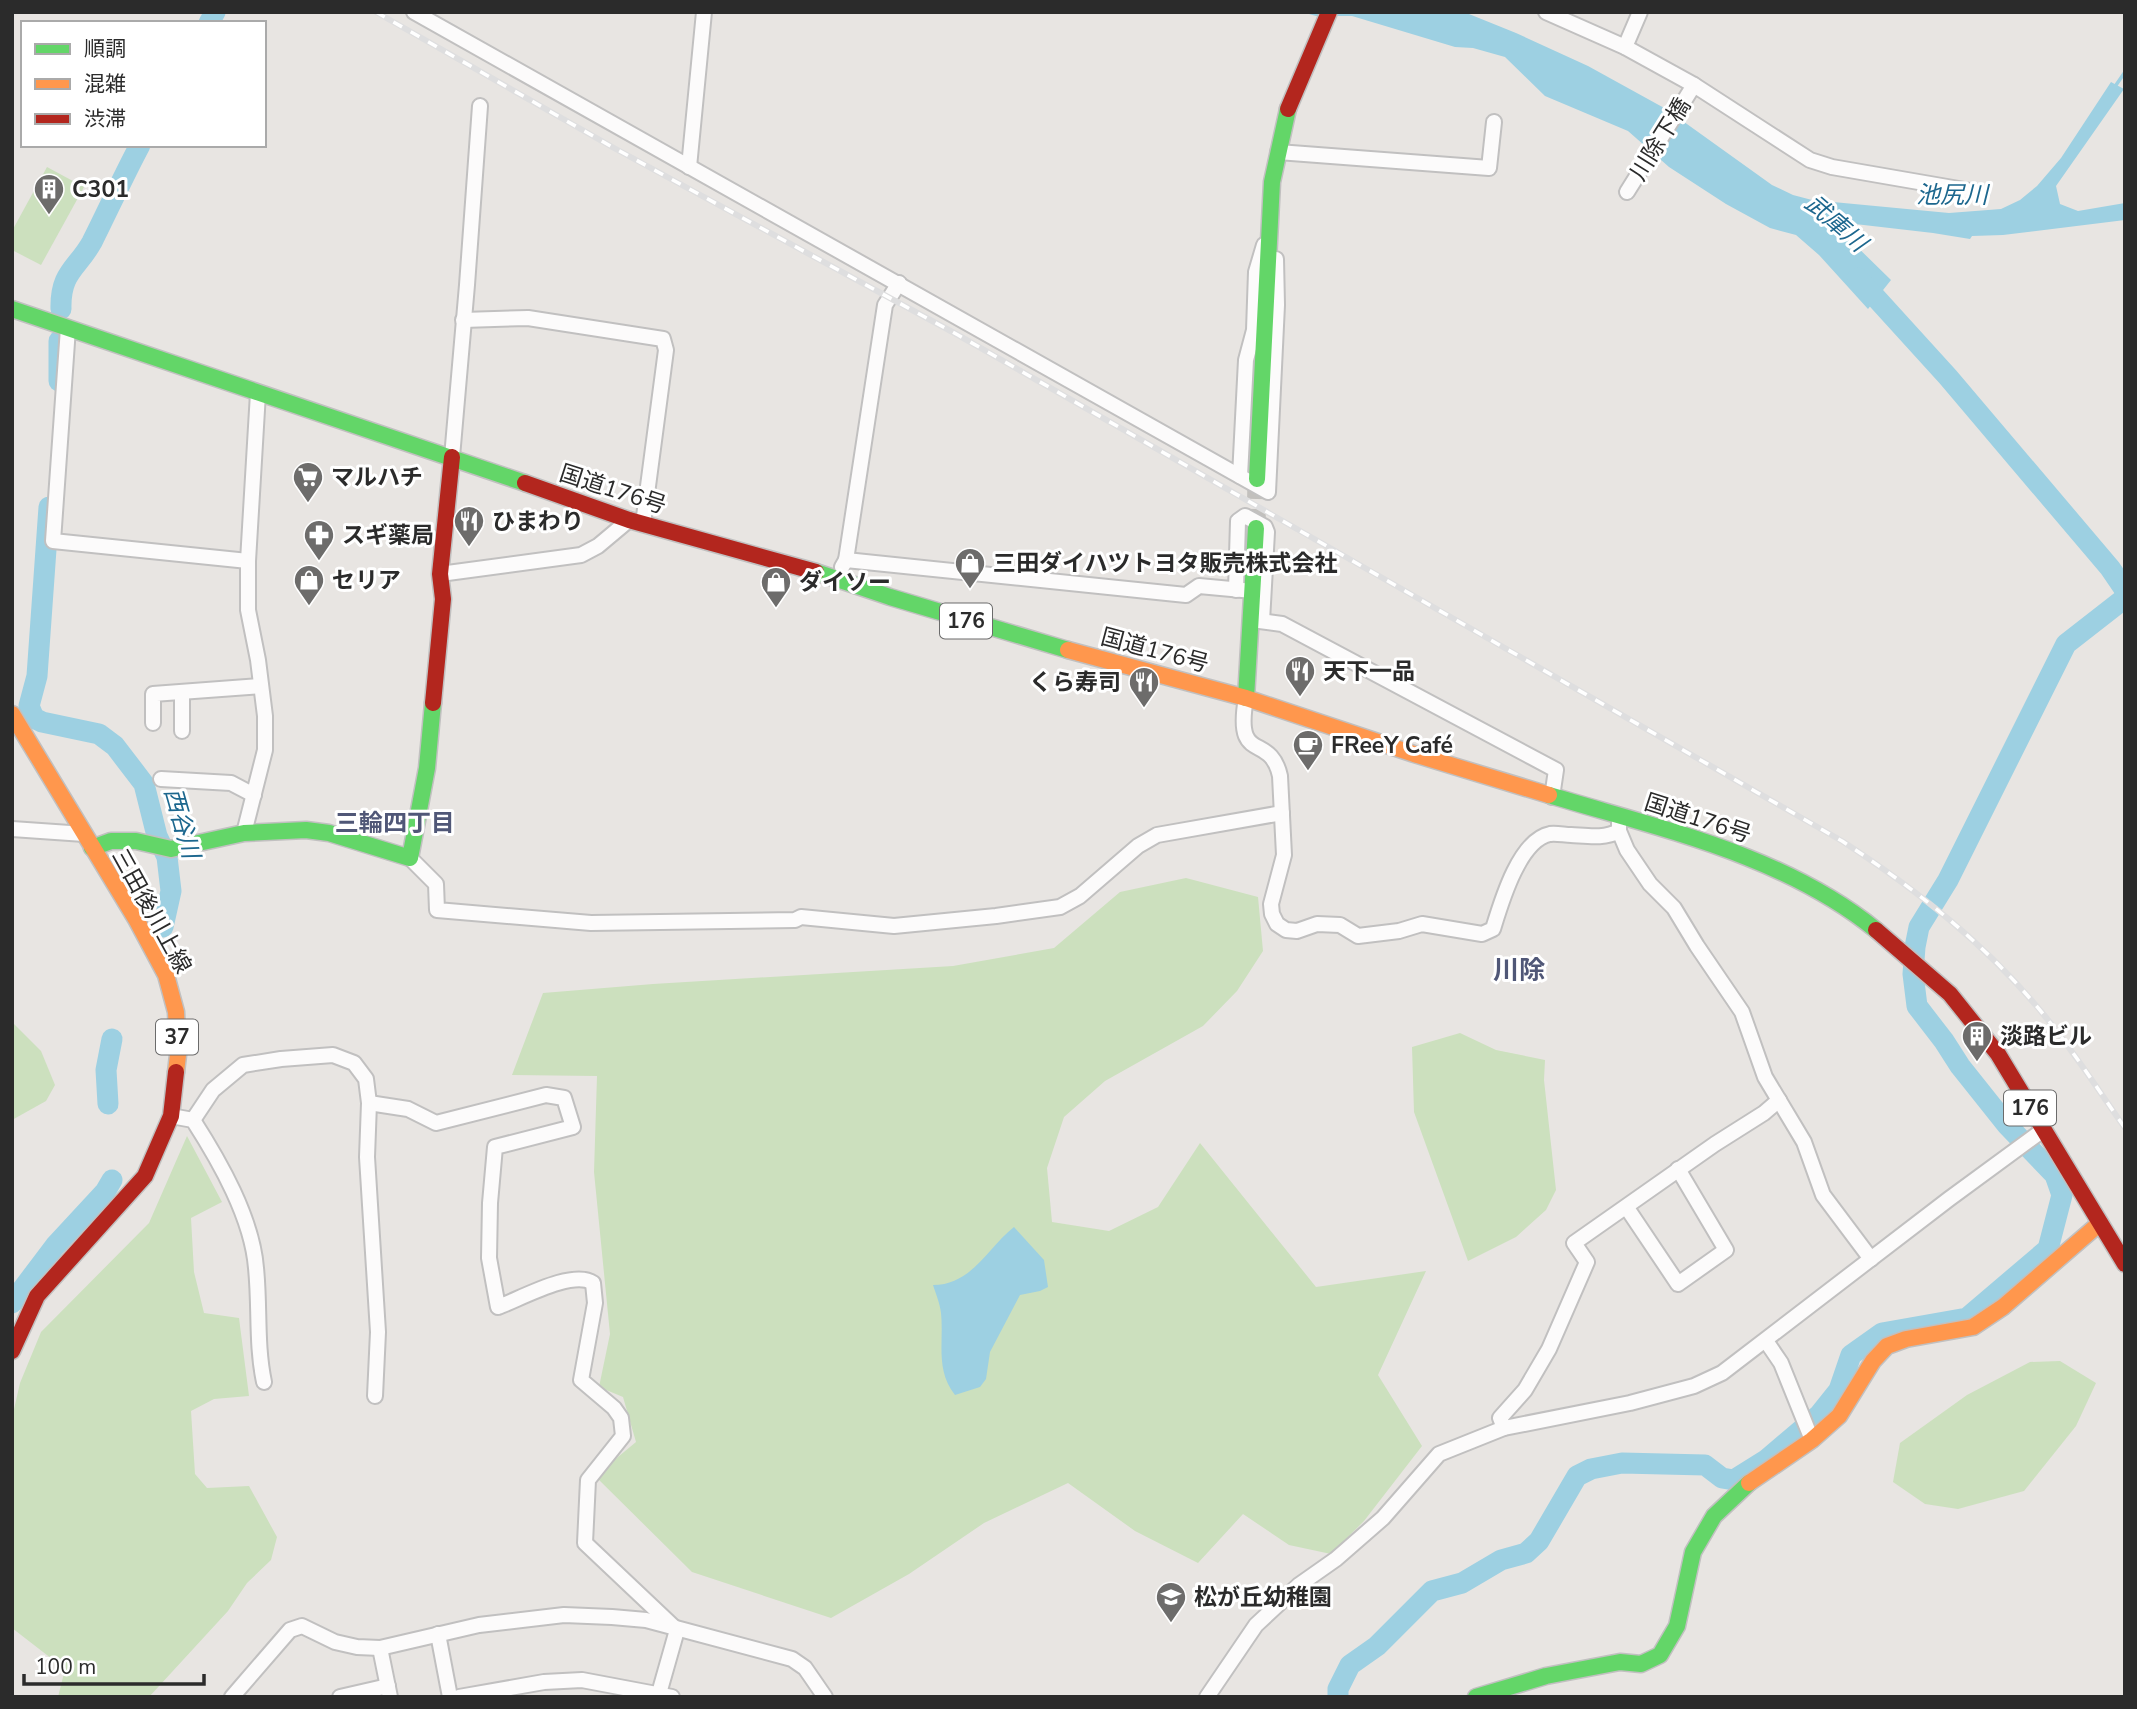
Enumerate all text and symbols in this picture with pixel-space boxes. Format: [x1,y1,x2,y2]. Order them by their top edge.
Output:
legend [21,21,266,147]
text: 順調 [84,35,126,63]
text: 混雑 [84,70,126,98]
street label: 川除下橋 [1623,92,1698,186]
text: 渋滞 [84,105,126,133]
building icon: C301 [32,172,66,216]
place label: C301 [72,174,129,205]
water label: 池尻川 [1916,179,1991,211]
water label: 武庫川 [1798,187,1876,261]
street label: 国道176号 [556,458,670,521]
supermarket icon: マルハチ [291,460,325,504]
place label: マルハチ [331,462,423,493]
restaurant icon: ひまわり [452,504,486,548]
place label: ひまわり [492,506,584,537]
pharmacy icon: スギ薬局 [302,518,336,562]
place label: スギ薬局 [342,520,434,551]
shop icon: 三田ダイハツトヨタ販売株式会社 [953,546,987,590]
place label: 三田ダイハツトヨタ販売株式会社 [993,548,1338,579]
shop icon: セリア [292,563,326,607]
place label: セリア [332,565,401,596]
shop icon: ダイソー [759,565,793,609]
place label: ダイソー [799,567,891,598]
road number: 176 [940,604,992,638]
street label: 国道176号 [1098,621,1212,680]
restaurant icon: 天下一品 [1283,654,1317,698]
place label: 天下一品 [1323,656,1415,687]
restaurant icon: くら寿司 [1127,665,1161,709]
place label: くら寿司 [1029,667,1121,698]
cafe icon: FReeY Café [1291,728,1325,772]
place label: FReeY Café [1331,730,1453,761]
water label: 西谷川 [157,784,208,865]
street label: 国道176号 [1641,787,1755,850]
district label: 三輪四丁目 [335,807,455,839]
street label: 三田後川上線 [105,843,199,979]
district label: 川除 [1493,953,1545,988]
building icon: 淡路ビル [1960,1019,1994,1063]
road number: 37 [156,1020,198,1054]
place label: 淡路ビル [2000,1021,2092,1052]
road number: 176 [2004,1090,2056,1126]
school or university icon: 松が丘幼稚園 [1154,1580,1188,1624]
place label: 松が丘幼稚園 [1194,1582,1332,1613]
scale bar [24,1642,205,1686]
text: 100 m [35,1653,96,1681]

